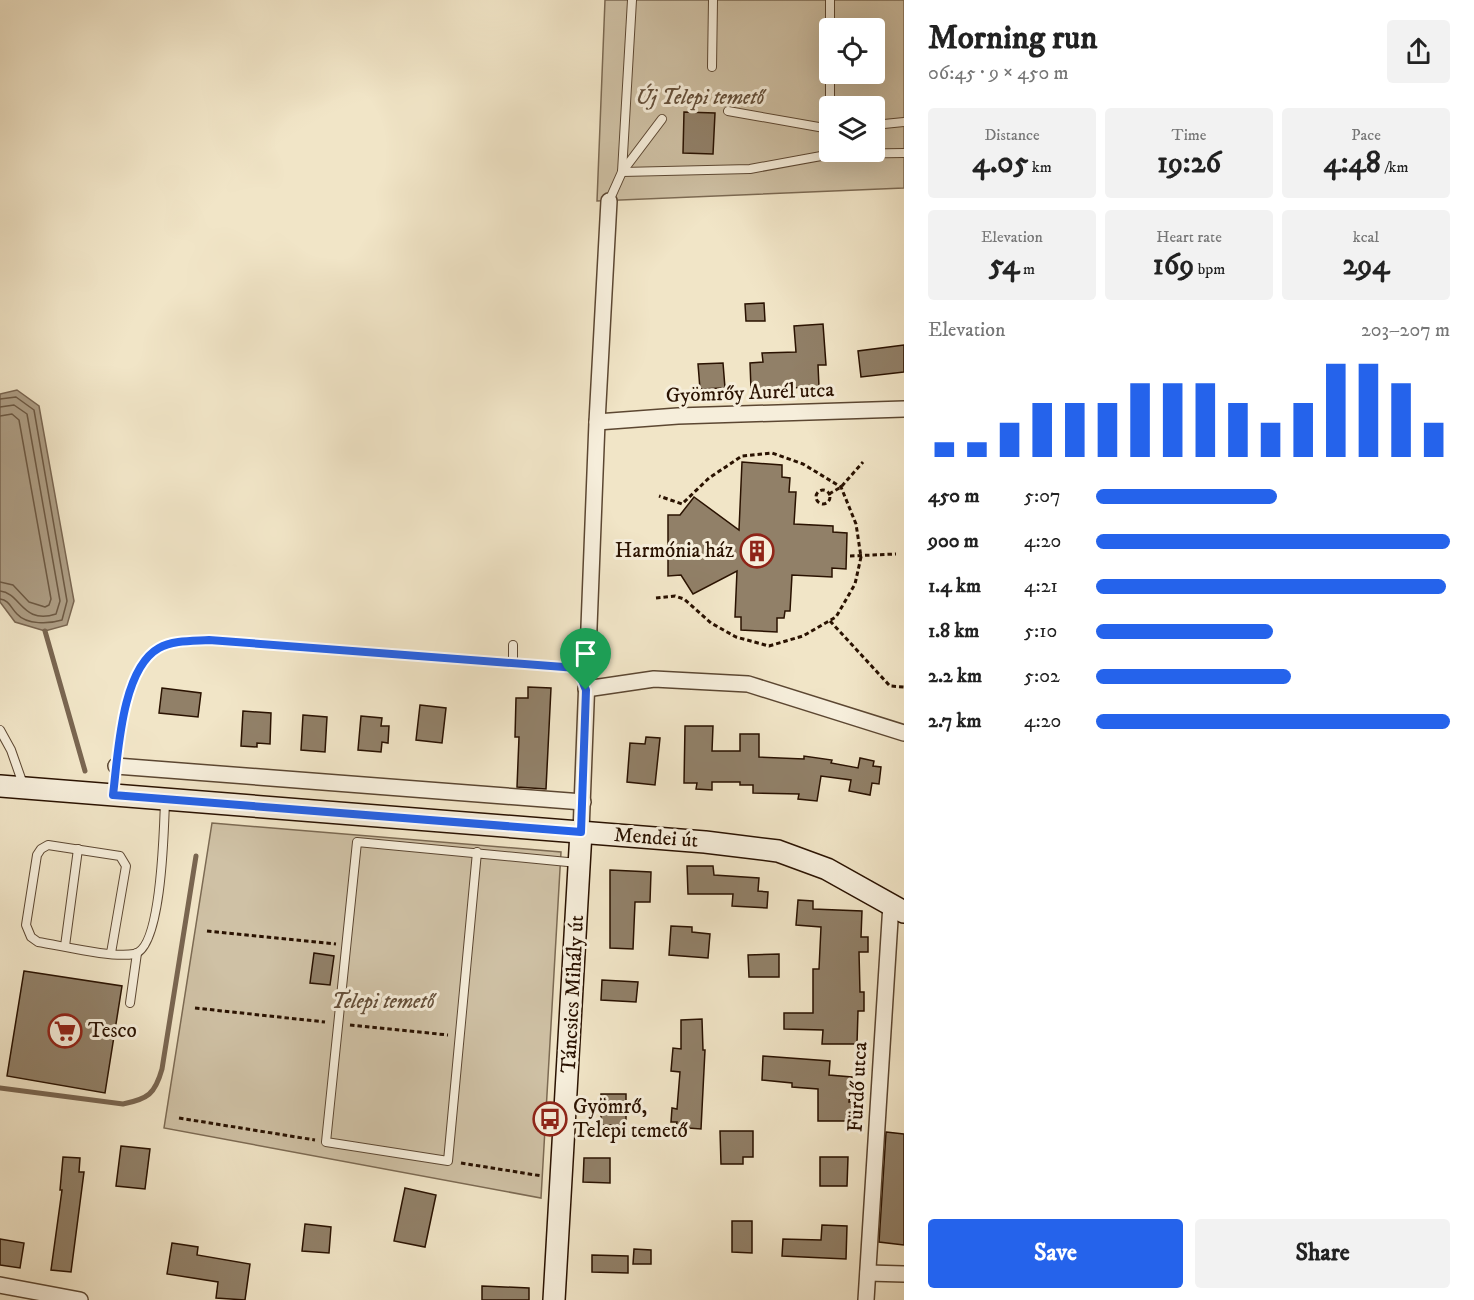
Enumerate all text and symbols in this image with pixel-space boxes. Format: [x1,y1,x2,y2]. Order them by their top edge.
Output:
map controls [819,18,885,162]
button: locate [819,18,885,84]
text: Morning run [928,18,1097,59]
button: share [1387,20,1450,83]
text: 06:45 · 9 × 450 m [928,61,1069,86]
park label: Új Telepi temető [636,83,768,111]
button: layers [819,96,885,162]
text: Distance [984,125,1040,145]
text: Time [1172,125,1206,145]
text: Pace [1351,125,1381,145]
text: 4.05 [972,145,1028,182]
text: 19:26 [1157,145,1221,182]
text: 4:48 [1323,145,1381,182]
text: km [1028,157,1052,177]
text: /km [1381,157,1409,177]
text: Elevation [981,227,1043,247]
text: Heart rate [1156,227,1222,247]
text: kcal [1353,227,1379,247]
text: 54 [989,247,1020,284]
text: 169 [1153,247,1194,284]
text: 294 [1343,247,1389,284]
text: m [1020,259,1035,279]
text: bpm [1194,259,1225,279]
text: Elevation [928,318,1005,343]
text: 203–207 m [1361,318,1450,343]
street label: Gyömrőy Aurél utca [665,377,835,409]
text: 450 m [928,484,979,509]
text: 5:07 [1024,484,1060,509]
text: 900 m [928,529,979,554]
text: 4:20 [1024,529,1061,554]
building icon: Harmónia ház [739,533,775,569]
place label: Harmónia ház [615,538,734,564]
text: 1.4 km [928,574,981,599]
text: 4:21 [1024,574,1058,599]
text: 1.8 km [928,619,979,644]
text: 5:10 [1024,619,1057,644]
pin [560,628,611,690]
icon: arrive [569,637,602,670]
text: 2.2 km [928,664,982,689]
text: 5:02 [1024,664,1060,689]
text: 2.7 km [928,709,981,734]
text: 4:20 [1024,709,1061,734]
street label: Mendei út [613,822,699,854]
street label: Táncsics Mihály út [556,914,590,1074]
park label: Telepi temető [332,989,438,1015]
supermarket icon: Tesco [47,1013,83,1049]
place label: Tesco [88,1018,137,1044]
street label: Fürdő utca [843,1041,873,1133]
place label: Gyömrő, Telepi temető [573,1094,688,1144]
bus stop icon: Gyömrő, Telepi temető [532,1101,568,1137]
button: Save [928,1219,1183,1288]
button: Share [1195,1219,1450,1288]

